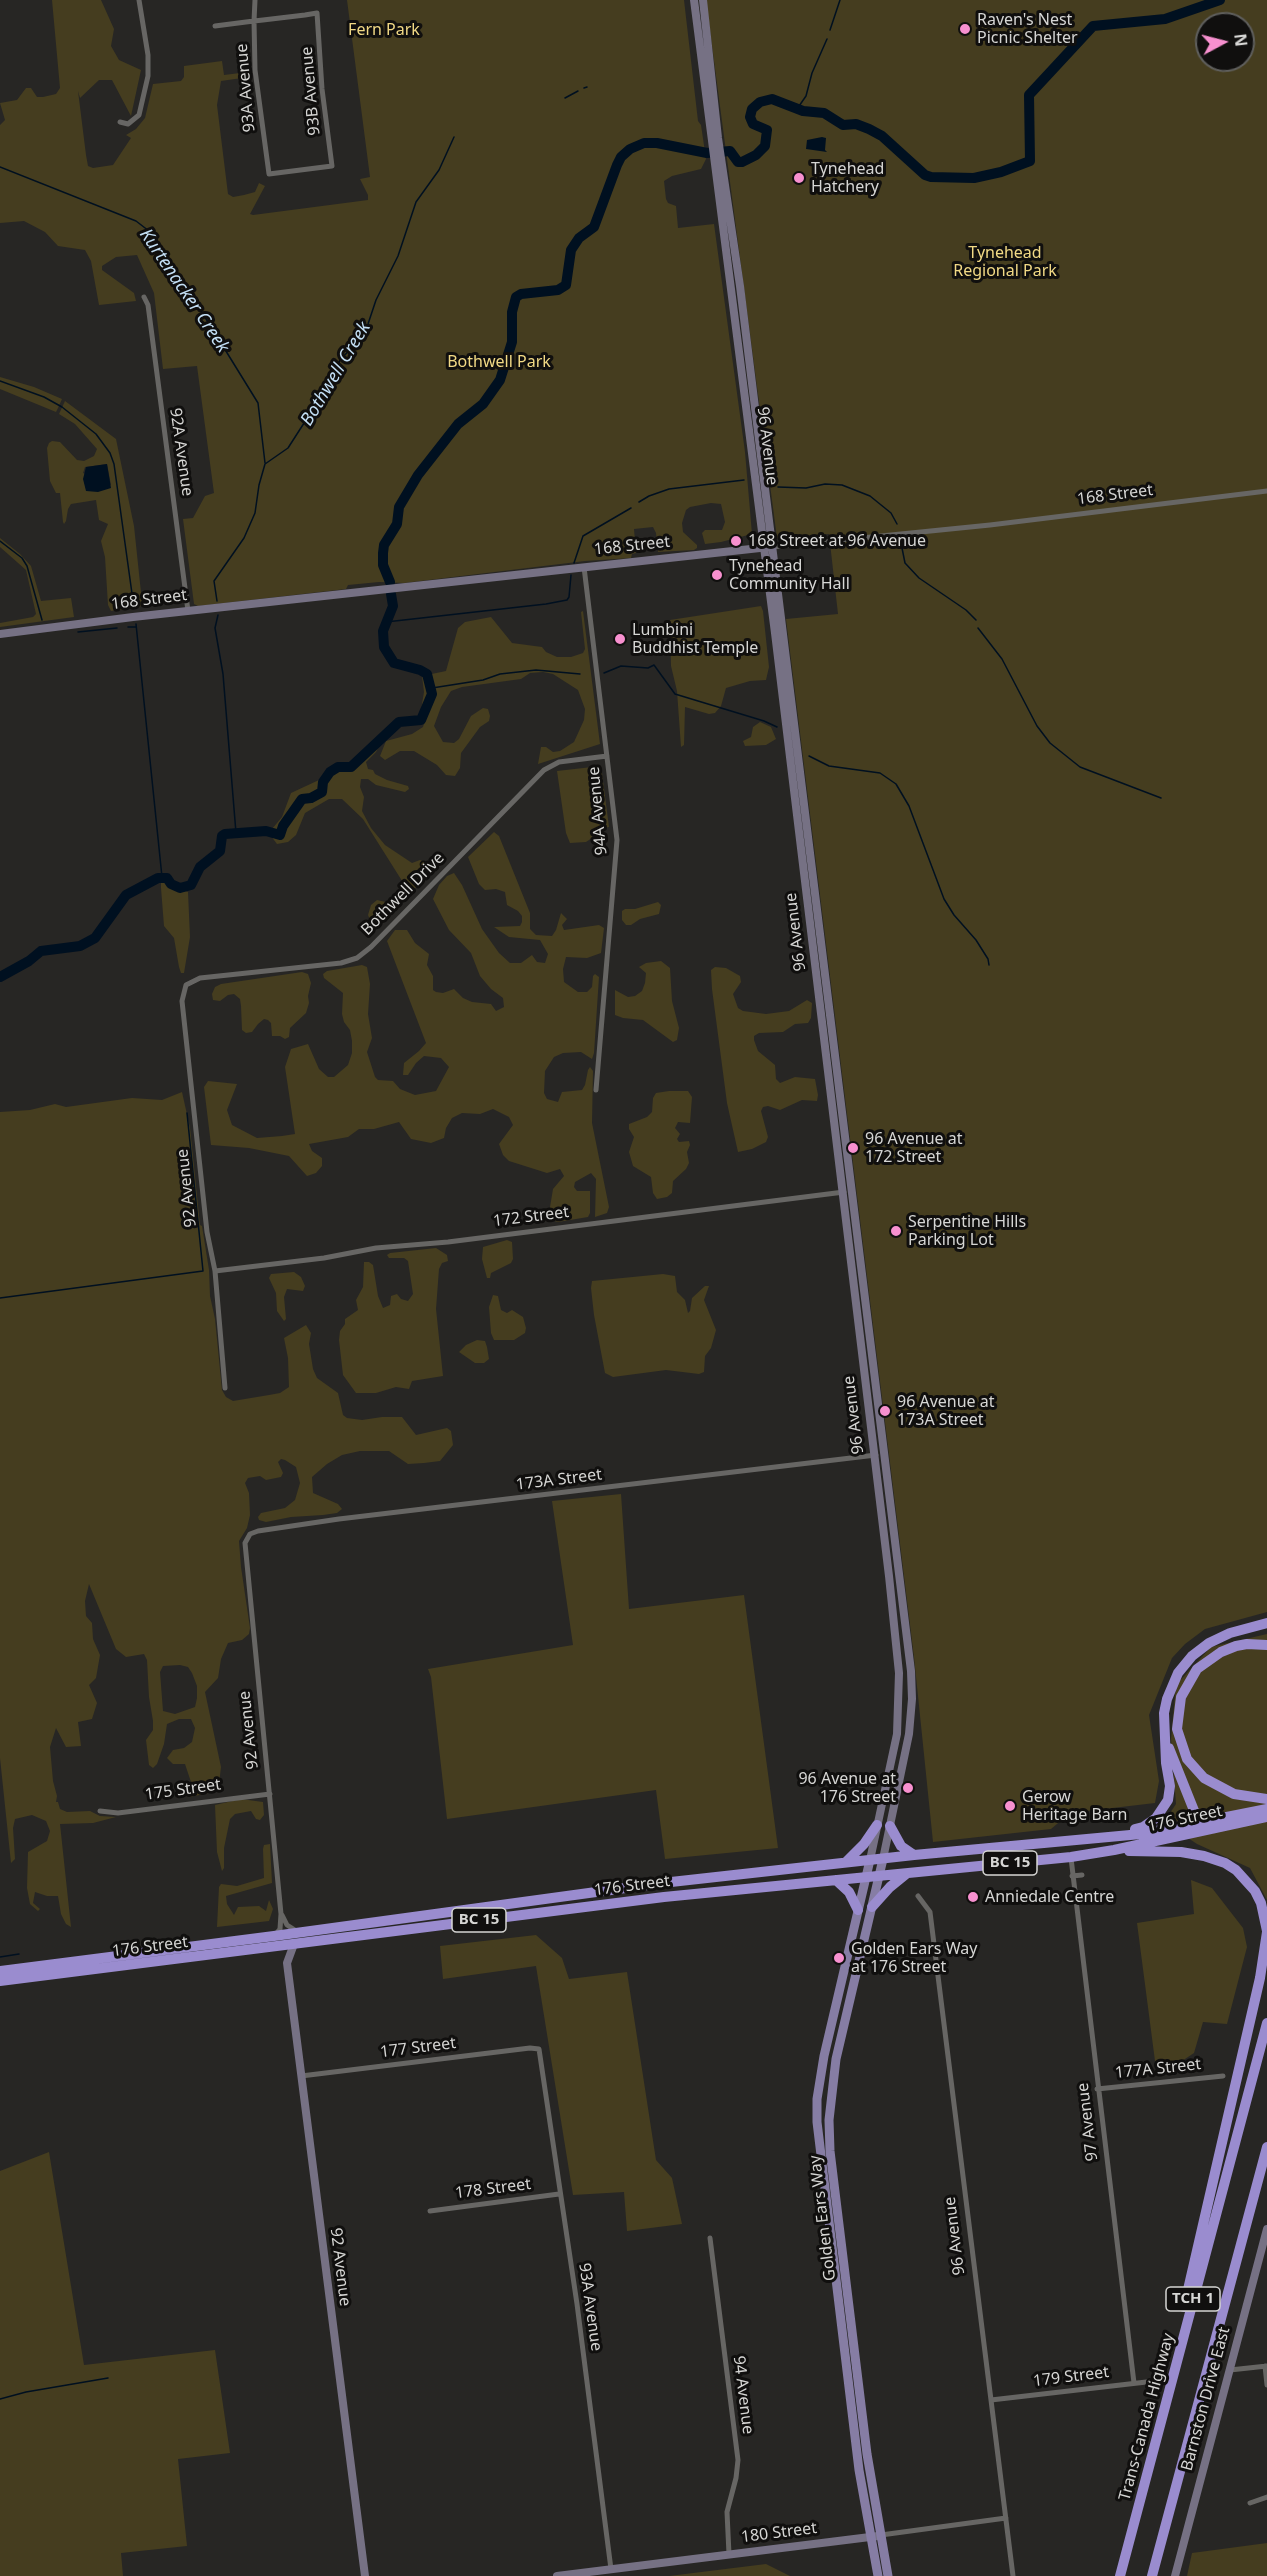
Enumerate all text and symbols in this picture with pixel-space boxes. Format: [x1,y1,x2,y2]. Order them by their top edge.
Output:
place label: Raven's Nest Picnic Shelter [977,10,1078,48]
north arrow [1195,12,1255,72]
park label: Fern Park [348,20,420,40]
marker: Raven's Nest Picnic Shelter [958,22,972,36]
text: N [1229,32,1253,48]
street label: 93A Avenue [233,43,259,133]
street label: 93B Avenue [298,46,324,136]
place label: Tynehead Hatchery [811,159,884,197]
marker: Tynehead Hatchery [792,171,806,185]
water label: Kurtenacker Creek [134,225,234,357]
park label: Tynehead Regional Park [953,243,1057,281]
water label: Bothwell Creek [296,318,376,430]
park label: Bothwell Park [447,352,551,372]
street label: 96 Avenue [753,406,781,486]
street label: 92A Avenue [165,407,197,497]
street label: 168 Street [1076,481,1154,509]
place label: 168 Street at 96 Avenue [748,531,926,551]
street label: 168 Street [593,532,671,560]
marker: 168 Street at 96 Avenue [729,534,743,548]
place label: Tynehead Community Hall [729,556,850,594]
marker: Tynehead Community Hall [710,568,724,582]
street label: 168 Street [110,586,188,614]
place label: Lumbini Buddhist Temple [632,620,758,658]
marker: Lumbini Buddhist Temple [613,632,627,646]
street label: 94A Avenue [585,766,611,856]
street label: Bothwell Drive [358,849,448,939]
street label: 96 Avenue [782,892,810,972]
place label: 96 Avenue at 172 Street [865,1129,963,1167]
marker: 96 Avenue at 172 Street [846,1141,860,1155]
street label: 92 Avenue [173,1148,201,1228]
street label: 172 Street [492,1203,570,1231]
place label: Serpentine Hills Parking Lot [908,1212,1026,1250]
marker: Serpentine Hills Parking Lot [889,1224,903,1238]
street label: 96 Avenue [840,1375,868,1455]
place label: 96 Avenue at 173A Street [897,1392,995,1430]
marker: 96 Avenue at 173A Street [878,1404,892,1418]
street label: 173A Street [515,1465,603,1495]
street label: 92 Avenue [235,1690,263,1770]
place label: 96 Avenue at 176 Street [798,1769,896,1807]
street label: 175 Street [144,1775,222,1805]
marker: 96 Avenue at 176 Street [901,1781,915,1795]
place label: Gerow Heritage Barn [1022,1787,1127,1825]
marker: Gerow Heritage Barn [1003,1799,1017,1813]
street label: 176 Street [1146,1802,1224,1836]
road number: BC 15 [983,1851,1037,1875]
street label: 176 Street [593,1872,671,1900]
place label: Anniedale Centre [985,1887,1114,1907]
marker: Anniedale Centre [966,1890,980,1904]
road number: BC 15 [452,1908,506,1932]
street label: 176 Street [111,1933,189,1961]
place label: Golden Ears Way at 176 Street [851,1939,977,1977]
marker: Golden Ears Way at 176 Street [832,1951,846,1965]
street label: 177 Street [379,2034,457,2062]
street label: 177A Street [1114,2055,1202,2083]
street label: 97 Avenue [1074,2082,1102,2162]
street label: Golden Ears Way [806,2154,840,2282]
street label: 178 Street [454,2175,532,2203]
street label: 96 Avenue [941,2196,969,2276]
street label: 92 Avenue [326,2227,354,2307]
street label: 93A Avenue [574,2262,606,2352]
road number: TCH 1 [1166,2287,1220,2311]
street label: Barnston Drive East [1178,2325,1234,2473]
street label: Trans-Canada Highway [1115,2331,1179,2503]
street label: 94 Avenue [729,2355,757,2435]
street label: 179 Street [1032,2363,1110,2391]
street label: 180 Street [740,2519,818,2547]

